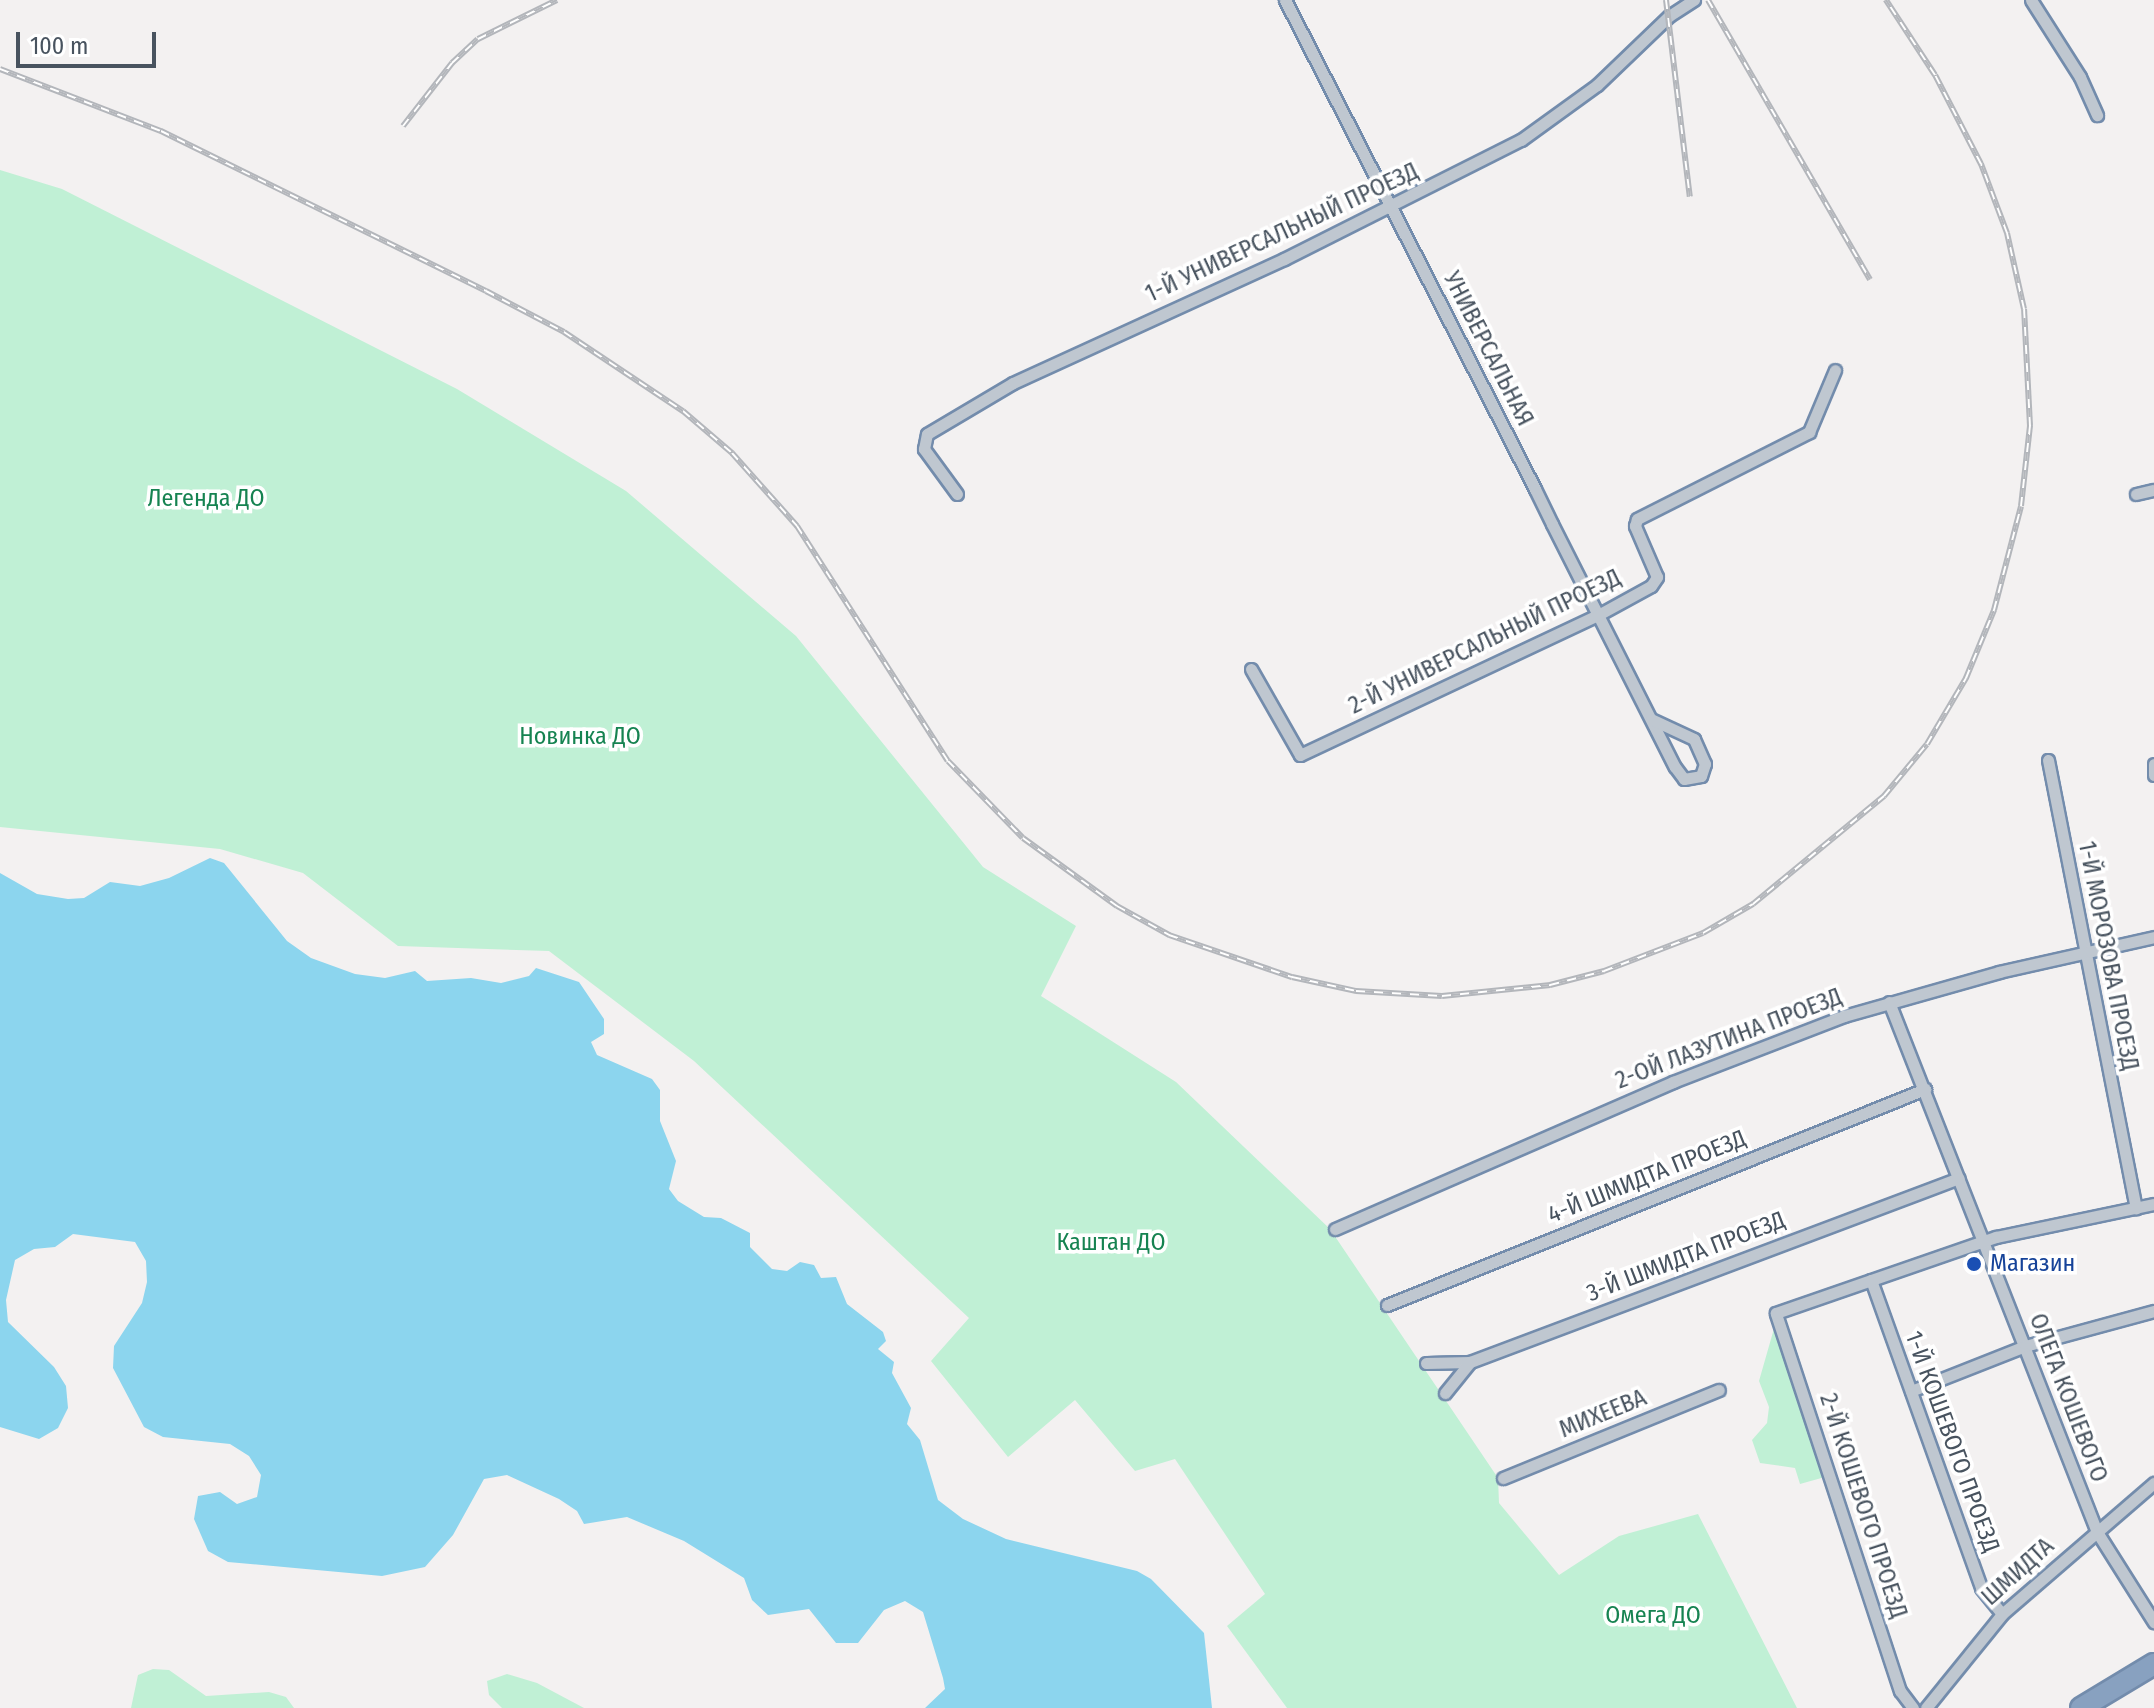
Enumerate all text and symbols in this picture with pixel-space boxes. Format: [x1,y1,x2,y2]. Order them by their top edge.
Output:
scale bar [20,16,160,66]
text: 100 m [30,32,88,60]
street label: 1-Й УНИВЕРСАЛЬНЫЙ ПРОЕЗД [1141,157,1423,309]
street label: УНИВЕРСАЛЬНАЯ [1437,267,1539,431]
park label: Легенда ДО [147,485,265,513]
street label: 2-Й УНИВЕРСАЛЬНЫЙ ПРОЕЗД [1344,564,1626,720]
park label: Новинка ДО [519,723,641,751]
street label: 1-Й МОРОЗОВА ПРОЕЗД [2072,839,2144,1073]
street label: 2-ОЙ ЛАЗУТИНА ПРОЕЗД [1612,983,1846,1095]
street label: 4-Й ШМИДТА ПРОЕЗД [1544,1124,1750,1230]
street label: 3-Й ШМИДТА ПРОЕЗД [1583,1206,1789,1308]
park label: Каштан ДО [1056,1229,1166,1257]
place label: Магазин [1990,1250,2075,1278]
marker: Магазин [1965,1255,1983,1273]
street label: ОЛЕГА КОШЕВОГО [2023,1310,2113,1486]
street label: 1-Й КОШЕВОГО ПРОЕЗД [1899,1327,2005,1557]
street label: МИХЕЕВА [1555,1384,1651,1444]
street label: 2-Й КОШЕВОГО ПРОЕЗД [1813,1390,1913,1622]
street label: ШМИДТА [1976,1532,2060,1612]
park label: Омега ДО [1605,1602,1701,1630]

